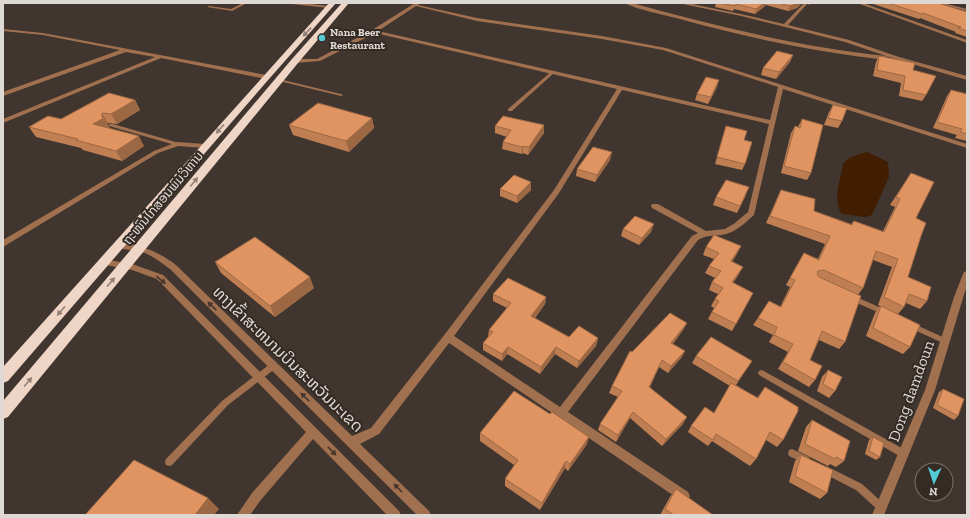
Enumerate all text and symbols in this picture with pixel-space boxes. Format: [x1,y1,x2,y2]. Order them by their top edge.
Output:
place label: Nana Beer Restaurant [330,26,386,52]
one-way arrow [302,27,311,37]
marker: Nana Beer Restaurant [317,33,327,43]
one-way arrow [216,123,225,134]
street label: ຖະໜົນໄກສອນພົມວິຫານ [120,148,206,248]
one-way arrow [190,177,199,187]
one-way arrow [156,275,167,284]
one-way arrow [107,277,116,287]
street label: ທາງເຂົ້າສະຫນາມບິນສະຫວັນນະເຂດ [209,281,369,436]
one-way arrow [207,301,217,311]
one-way arrow [56,305,65,316]
street label: Dong damdoun [884,337,938,444]
one-way arrow [23,376,32,387]
one-way arrow [300,392,310,401]
one-way arrow [327,446,337,456]
north arrow [914,462,954,502]
one-way arrow [393,483,403,492]
text: N [928,485,938,498]

